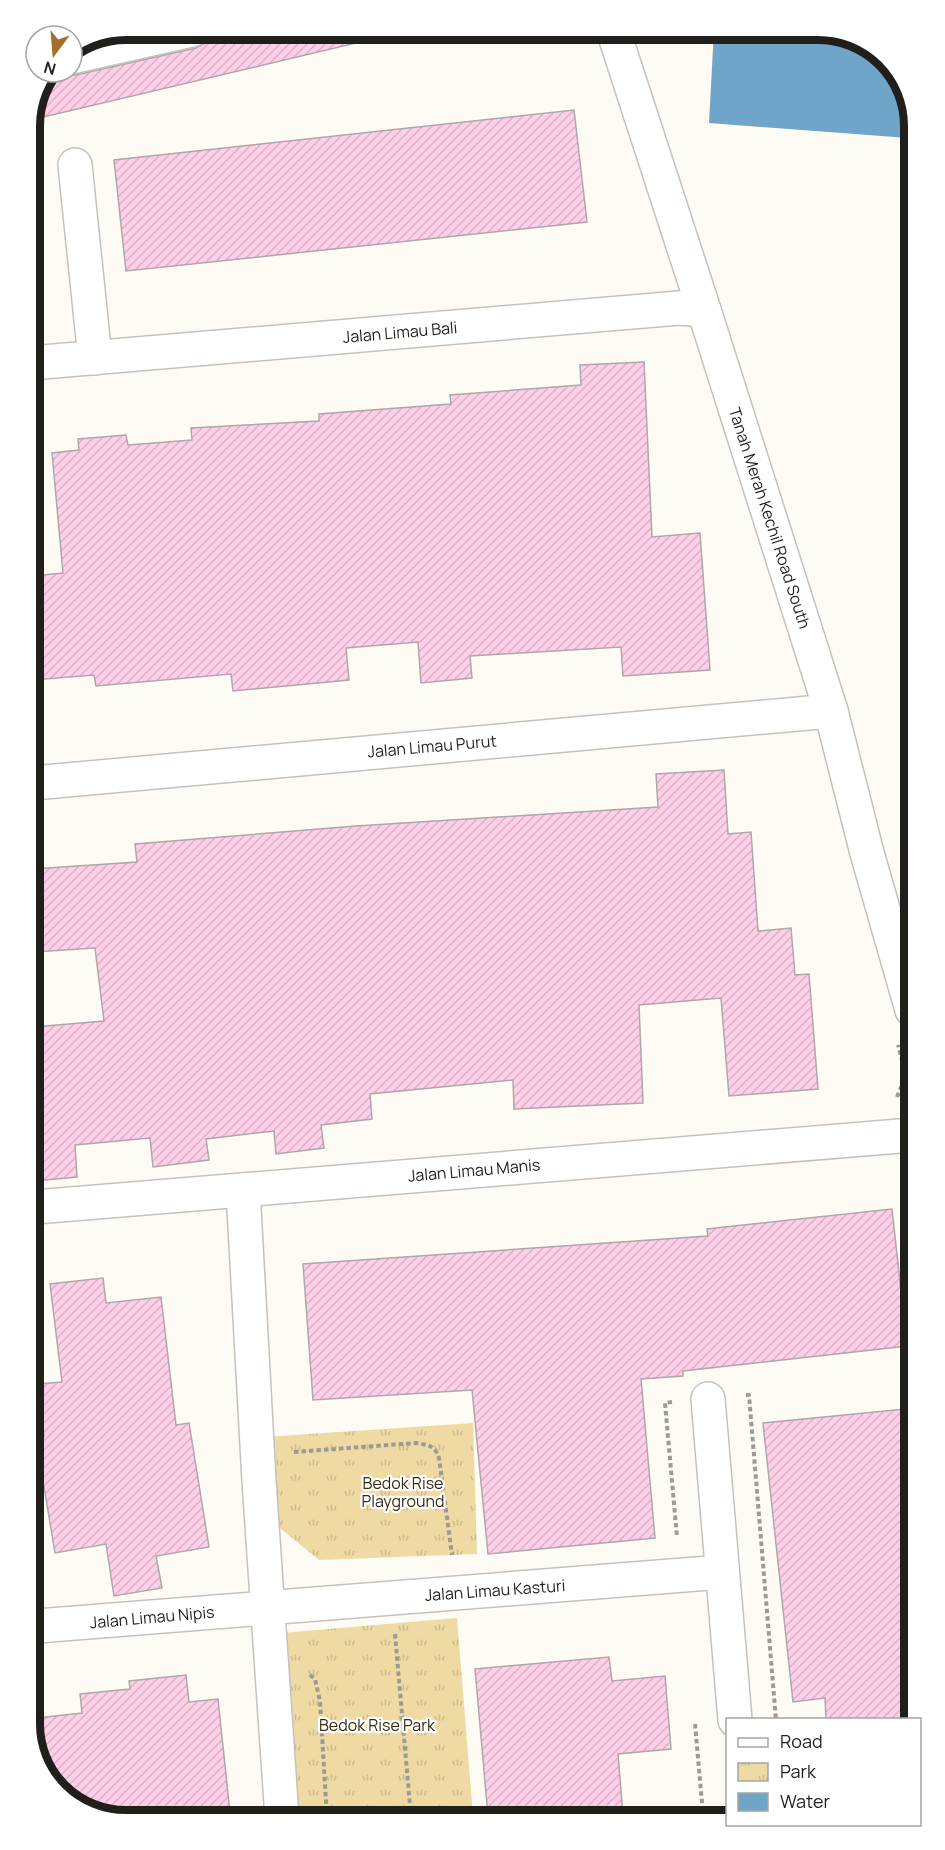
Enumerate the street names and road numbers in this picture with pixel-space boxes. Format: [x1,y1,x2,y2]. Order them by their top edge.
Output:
street label: Jalan Limau Bali [342,316,458,348]
street label: Tanah Merah Kechil Road South [724,405,816,631]
street label: Jalan Limau Purut [367,729,497,763]
street label: Jalan Limau Manis [407,1153,541,1187]
street label: Jalan Limau Kasturi [424,1574,566,1606]
street label: Jalan Limau Nipis [89,1601,215,1633]

